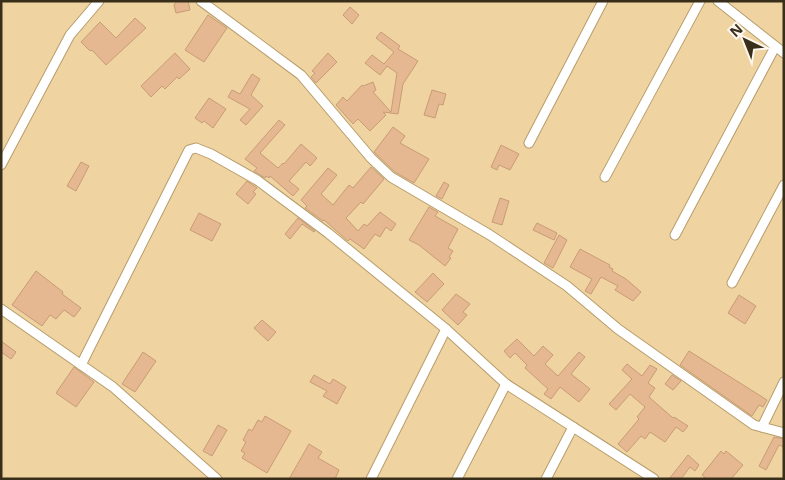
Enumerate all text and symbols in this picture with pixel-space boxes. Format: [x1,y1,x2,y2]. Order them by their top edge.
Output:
north arrow [720,15,770,65]
text: N [725,19,746,41]

